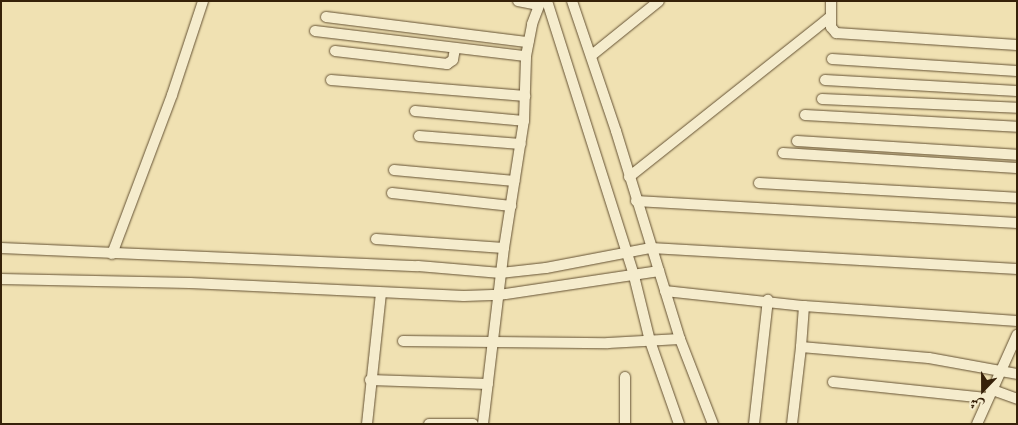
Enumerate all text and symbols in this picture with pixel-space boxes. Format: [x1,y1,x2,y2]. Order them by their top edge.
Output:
north arrow [958,365,1008,415]
text: ش [967,393,987,416]

